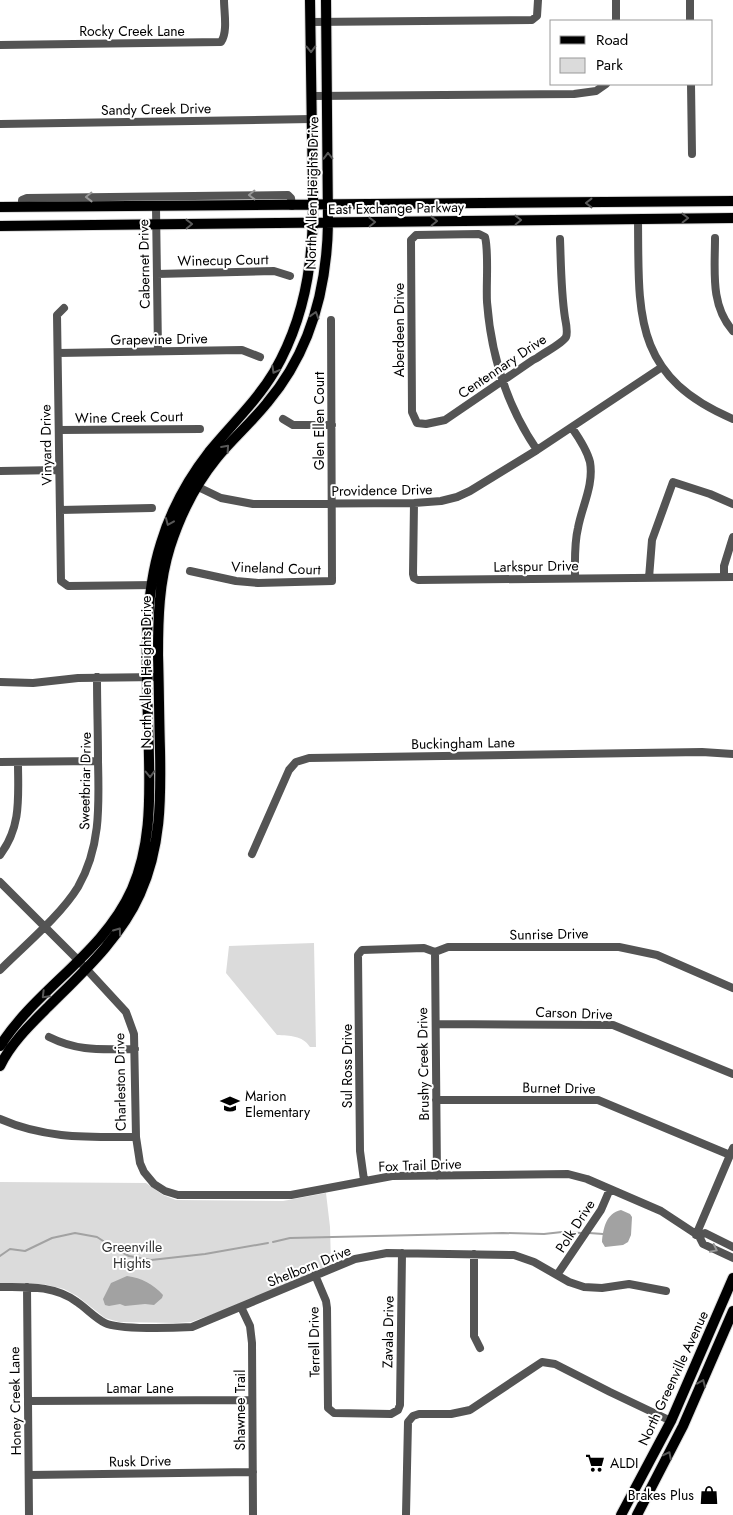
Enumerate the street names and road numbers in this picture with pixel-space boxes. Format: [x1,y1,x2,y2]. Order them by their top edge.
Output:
street label: Rocky Creek Lane [79,21,185,41]
street label: Sandy Creek Drive [101,98,211,120]
street label: North Allen Heights Drive [301,116,323,270]
street label: East Exchange Parkway [328,197,465,219]
street label: Cabernet Drive [133,219,155,309]
street label: Winecup Court [177,249,269,271]
street label: Aberdeen Drive [389,283,409,377]
street label: Grapevine Drive [110,328,208,350]
street label: Centennary Drive [454,329,550,403]
street label: Glen Ellen Court [309,371,329,470]
street label: Vinyard Drive [35,404,57,486]
street label: Wine Creek Court [75,406,184,428]
street label: Providence Drive [331,479,433,501]
street label: Larkspur Drive [493,555,579,577]
street label: Vineland Court [231,556,322,580]
street label: North Allen Heights Drive [136,595,156,749]
street label: Sweetbriar Drive [74,732,96,830]
street label: Buckingham Lane [411,732,515,754]
street label: Sunrise Drive [509,923,589,945]
street label: Carson Drive [535,1002,613,1024]
street label: Brushy Creek Drive [412,1007,434,1121]
street label: Sul Ross Drive [337,1024,357,1108]
street label: Charleston Drive [109,1033,131,1131]
street label: Burnet Drive [522,1077,596,1099]
street label: Fox Trail Drive [378,1154,462,1176]
street label: Polk Drive [550,1196,600,1256]
street label: Shelborn Drive [264,1240,354,1292]
street label: Zavala Drive [377,1296,399,1368]
street label: Terrell Drive [303,1306,325,1378]
street label: North Greenville Avenue [633,1307,713,1449]
street label: Honey Creek Lane [4,1346,26,1456]
street label: Shawnee Trail [230,1370,250,1450]
street label: Lamar Lane [106,1378,174,1398]
street label: Rusk Drive [109,1450,171,1472]

